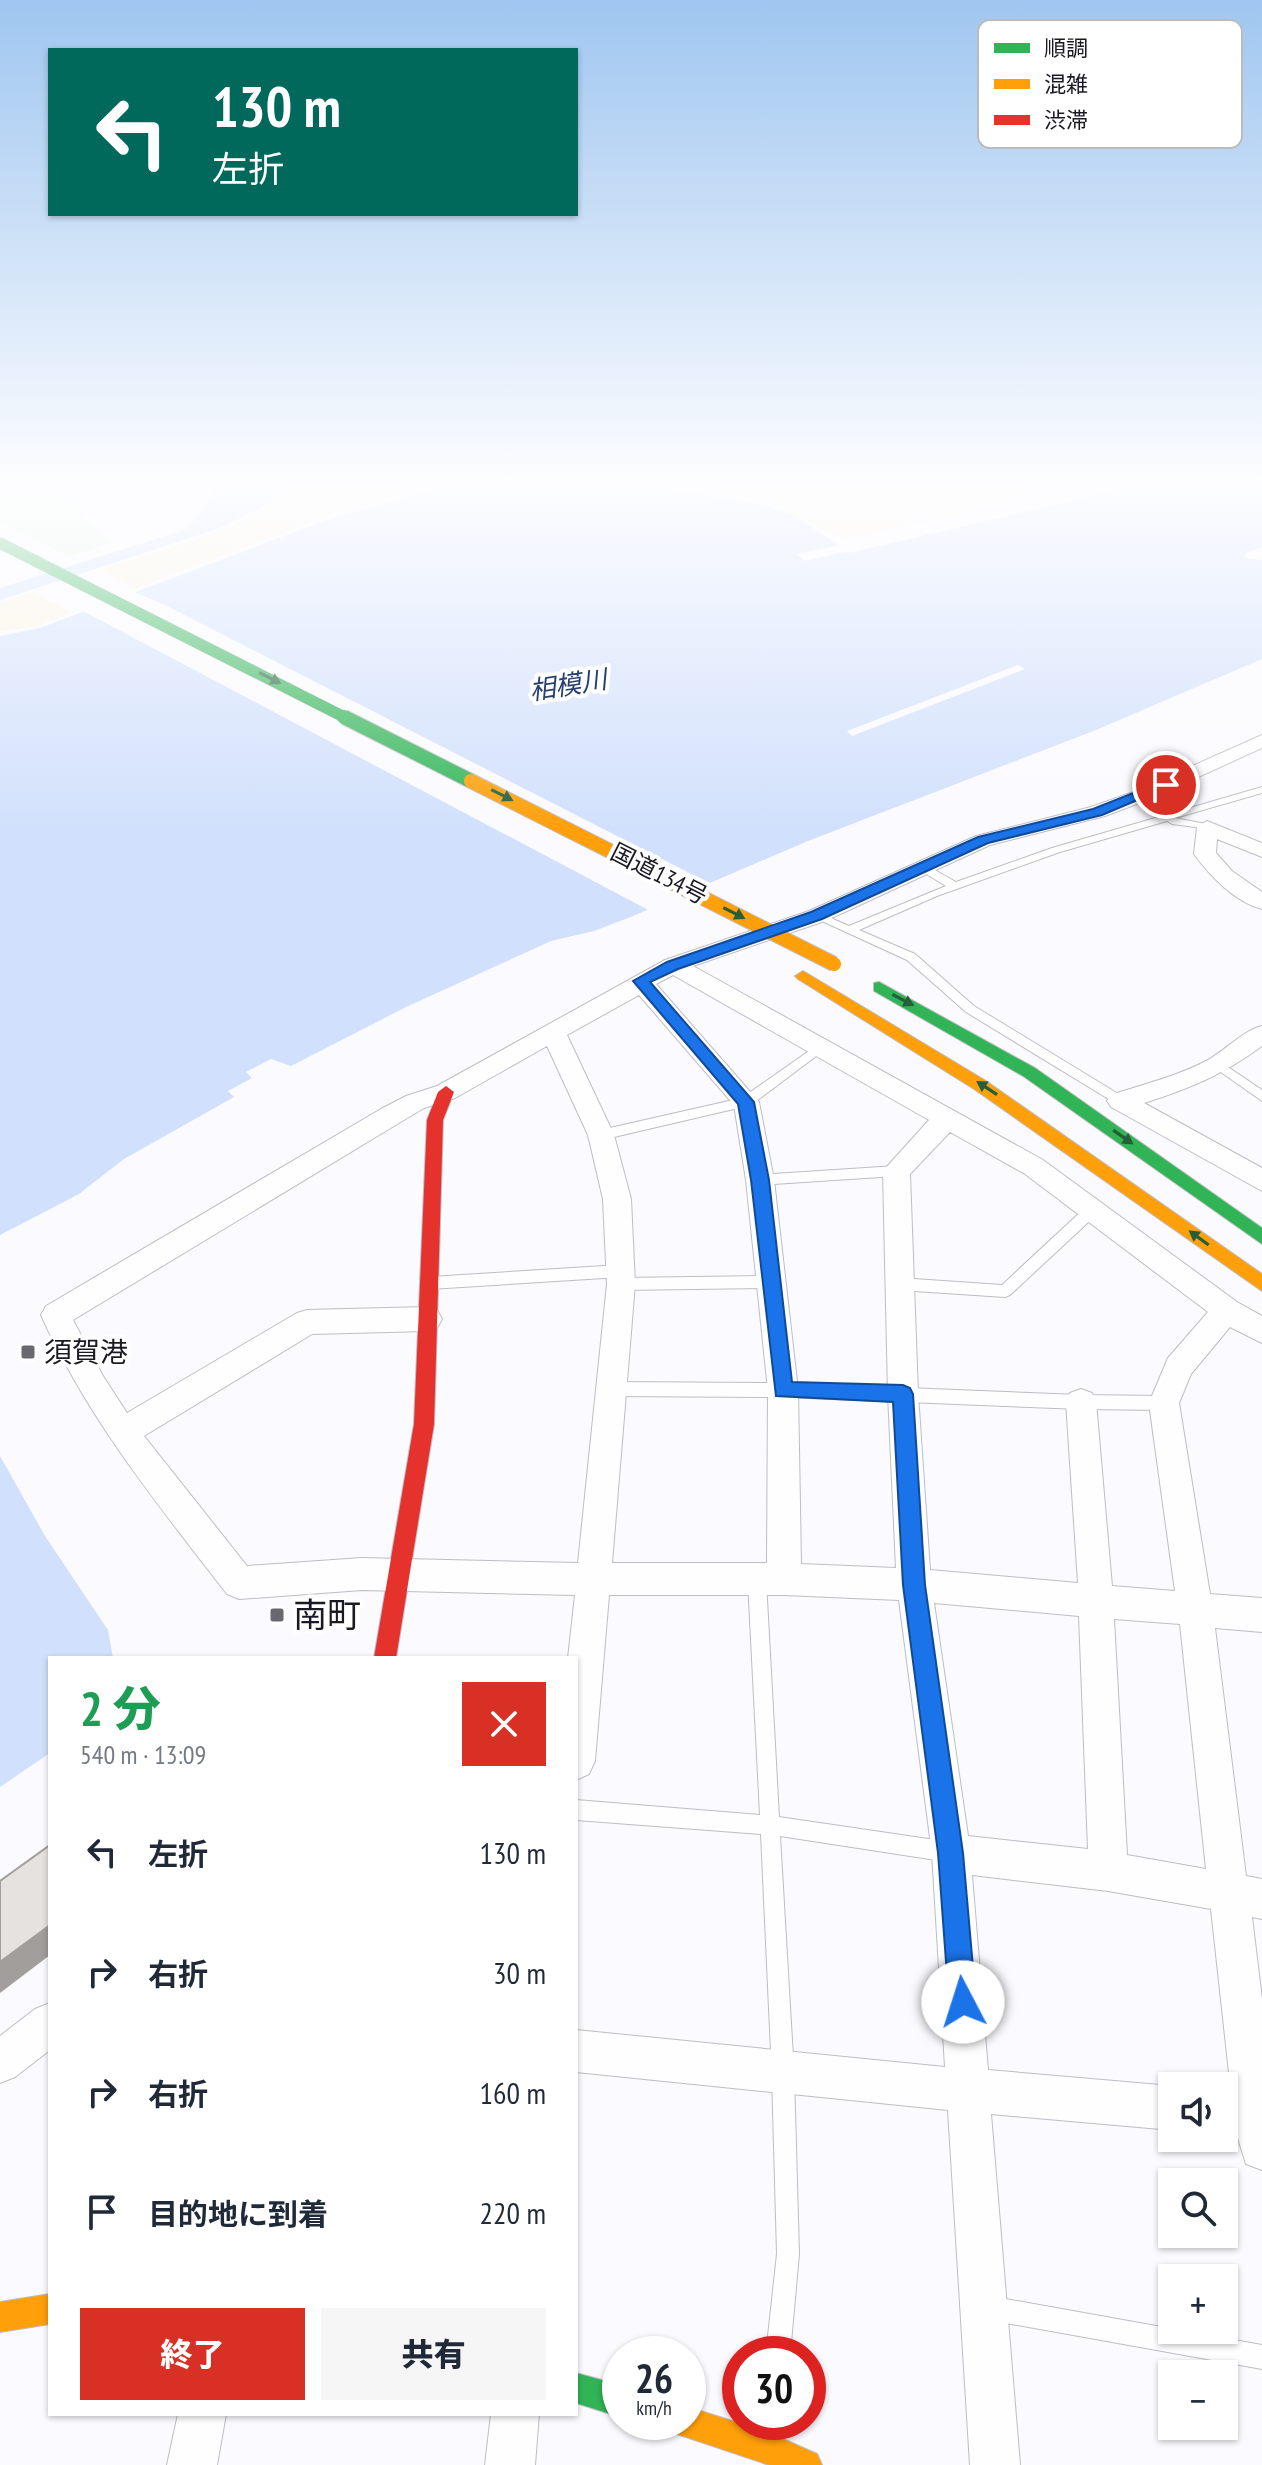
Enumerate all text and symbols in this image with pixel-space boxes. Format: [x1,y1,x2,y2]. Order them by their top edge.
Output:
legend [978,20,1242,148]
text: 順調 [1044,34,1088,62]
text: 130 m [212,70,341,142]
text: 混雑 [1044,70,1088,98]
icon: left [80,80,184,184]
text: 渋滞 [1044,106,1088,134]
text: 左折 [212,145,284,192]
water label: 相模川 [527,662,612,707]
one-way arrow [258,671,281,685]
pin [1132,751,1200,819]
icon: arrive [1144,763,1188,807]
one-way arrow [490,789,513,802]
street label: 国道134号 [606,836,713,911]
one-way arrow [722,906,745,920]
one-way arrow [892,993,914,1007]
one-way arrow [976,1081,998,1096]
one-way arrow [1113,1129,1134,1145]
one-way arrow [1189,1231,1209,1247]
place label: 須賀港 [44,1333,128,1370]
marker: 須賀港 [19,1343,37,1361]
place label: 南町 [293,1592,361,1636]
marker: 南町 [268,1606,286,1624]
text: 2 分 [80,1677,161,1739]
button: close [462,1682,546,1766]
text: 540 m · 13:09 [80,1738,206,1771]
icon: left [80,1830,124,1874]
text: 130 m [480,1833,546,1872]
text: 左折 [148,1834,208,1873]
icon: right [80,1950,124,1994]
text: 30 m [493,1953,546,1992]
text: 右折 [148,1954,208,1993]
position arrow [921,1960,1005,2044]
icon: right [80,2070,124,2114]
map controls [1158,2072,1238,2440]
button: sound [1158,2072,1238,2152]
text: 160 m [480,2073,546,2112]
text: 右折 [148,2074,208,2113]
button: search [1158,2168,1238,2248]
icon: arrive [80,2190,124,2234]
text: 220 m [480,2193,546,2232]
text: 目的地に到着 [148,2194,328,2233]
button: + [1158,2264,1238,2344]
button: 終了 [80,2308,305,2400]
button: 共有 [321,2308,546,2400]
speed limit sign: 30 [722,2336,826,2440]
text: 26 [635,2352,673,2404]
button: − [1158,2360,1238,2440]
text: km/h [636,2395,672,2421]

